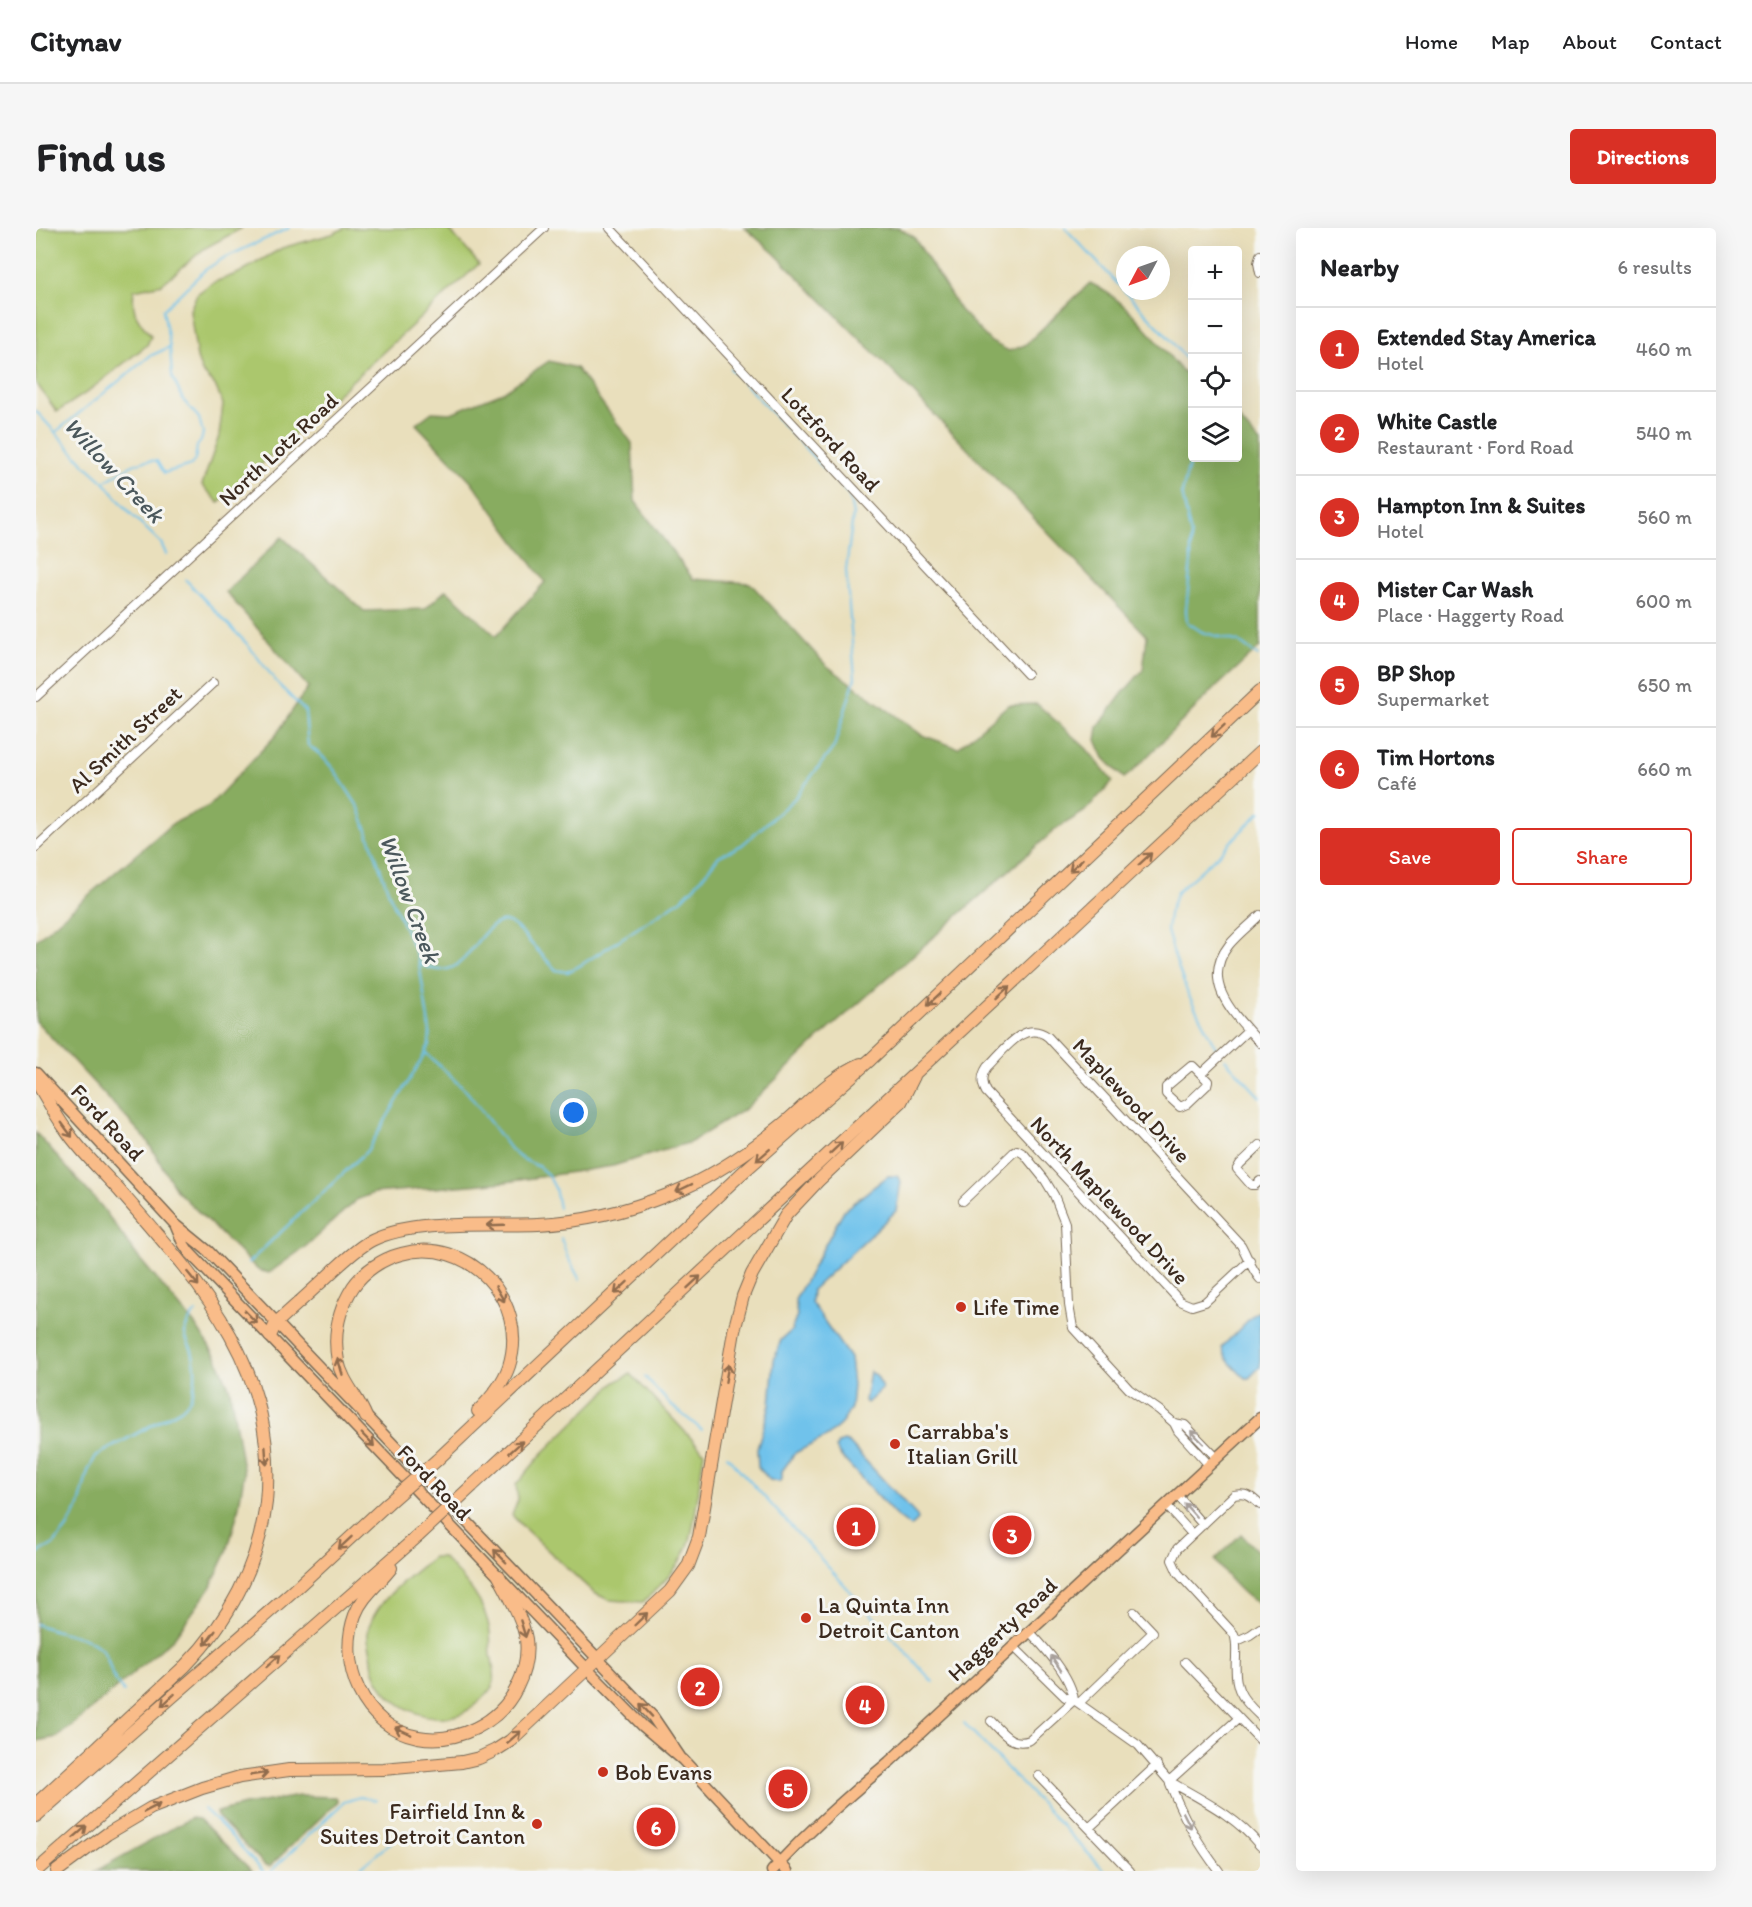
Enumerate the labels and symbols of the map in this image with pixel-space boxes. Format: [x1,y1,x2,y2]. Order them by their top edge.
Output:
north arrow [1116,246,1170,300]
street label: Lotzford Road [775,381,886,497]
street label: North Lotz Road [213,387,344,512]
water label: Willow Creek [58,411,172,530]
street label: Al Smith Street [63,680,187,799]
one-way arrow [1210,724,1225,738]
water label: Willow Creek [374,831,448,968]
one-way arrow [1137,852,1152,866]
one-way arrow [1068,858,1083,873]
one-way arrow [995,985,1010,1000]
one-way arrow [927,992,942,1007]
street label: Maplewood Drive [1067,1032,1196,1168]
street label: Ford Road [65,1078,150,1166]
your location [559,1098,588,1127]
street label: North Maplewood Drive [1025,1111,1195,1290]
one-way arrow [61,1122,73,1138]
one-way arrow [828,1141,843,1155]
one-way arrow [756,1148,771,1162]
one-way arrow [676,1182,694,1194]
one-way arrow [485,1219,505,1231]
one-way arrow [186,1271,199,1287]
one-way arrow [686,1275,701,1289]
one-way arrow [613,1281,628,1295]
one-way arrow [495,1285,506,1303]
place label: Life Time [973,1294,1060,1321]
marker: Life Time [954,1300,968,1314]
one-way arrow [244,1309,259,1324]
one-way arrow [334,1357,345,1376]
one-way arrow [722,1364,733,1384]
place label: Carrabba's Italian Grill [907,1418,1018,1470]
one-way arrow [1191,1430,1205,1445]
one-way arrow [360,1432,375,1447]
marker: Carrabba's Italian Grill [888,1437,902,1451]
street label: Ford Road [392,1439,478,1526]
one-way arrow [508,1440,523,1454]
one-way arrow [261,1445,272,1465]
one-way arrow [1183,1503,1197,1518]
pin: 1 [836,1504,876,1550]
pin: 3 [992,1512,1032,1558]
one-way arrow [338,1536,353,1550]
one-way arrow [492,1549,507,1564]
street label: Haggerty Road [942,1572,1063,1687]
place label: La Quinta Inn Detroit Canton [818,1592,960,1644]
marker: La Quinta Inn Detroit Canton [799,1611,813,1625]
one-way arrow [633,1612,648,1626]
one-way arrow [518,1619,529,1638]
one-way arrow [204,1630,217,1646]
one-way arrow [266,1654,281,1668]
one-way arrow [1050,1656,1062,1672]
pin: 2 [680,1664,720,1710]
pin: 4 [846,1682,884,1728]
one-way arrow [160,1693,175,1707]
one-way arrow [639,1702,653,1717]
one-way arrow [394,1725,412,1736]
one-way arrow [506,1730,521,1744]
place label: Bob Evans [615,1759,712,1786]
marker: Bob Evans [596,1765,610,1779]
pin: 5 [768,1766,807,1812]
one-way arrow [249,1768,269,1779]
place label: Fairfield Inn & Suites Detroit Canton [320,1798,525,1850]
one-way arrow [142,1802,160,1813]
pin: 6 [636,1804,676,1850]
one-way arrow [1182,1810,1193,1828]
marker: Fairfield Inn & Suites Detroit Canton [530,1817,544,1831]
one-way arrow [72,1825,87,1839]

